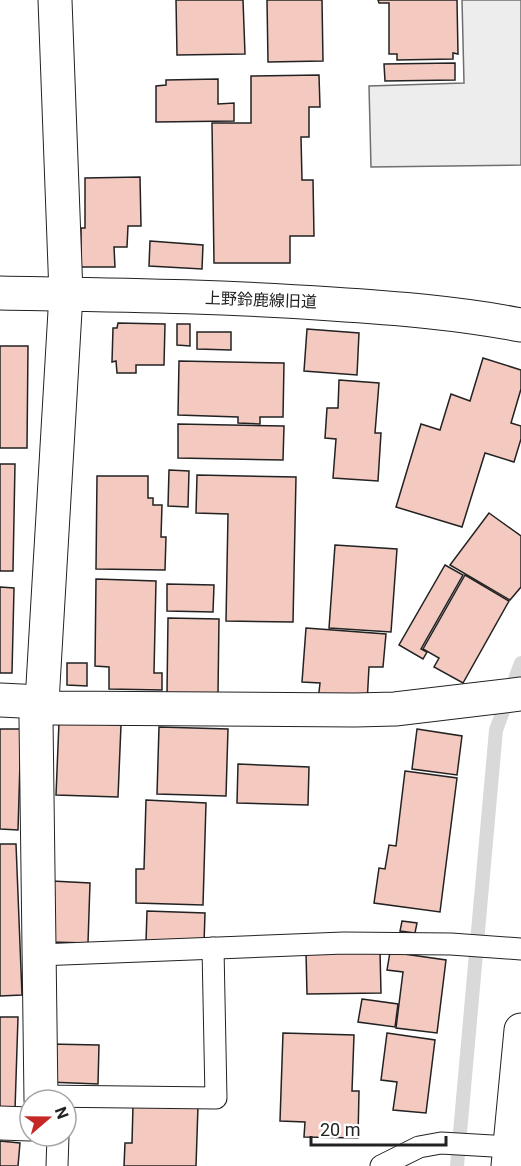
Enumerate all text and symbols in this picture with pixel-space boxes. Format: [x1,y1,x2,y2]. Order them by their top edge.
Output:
street label: 上野鈴鹿線旧道 [205,289,317,311]
north arrow [18,1088,78,1148]
text: N [51,1104,72,1122]
scale bar [311,1109,446,1147]
text: 20 m [320,1119,360,1140]

